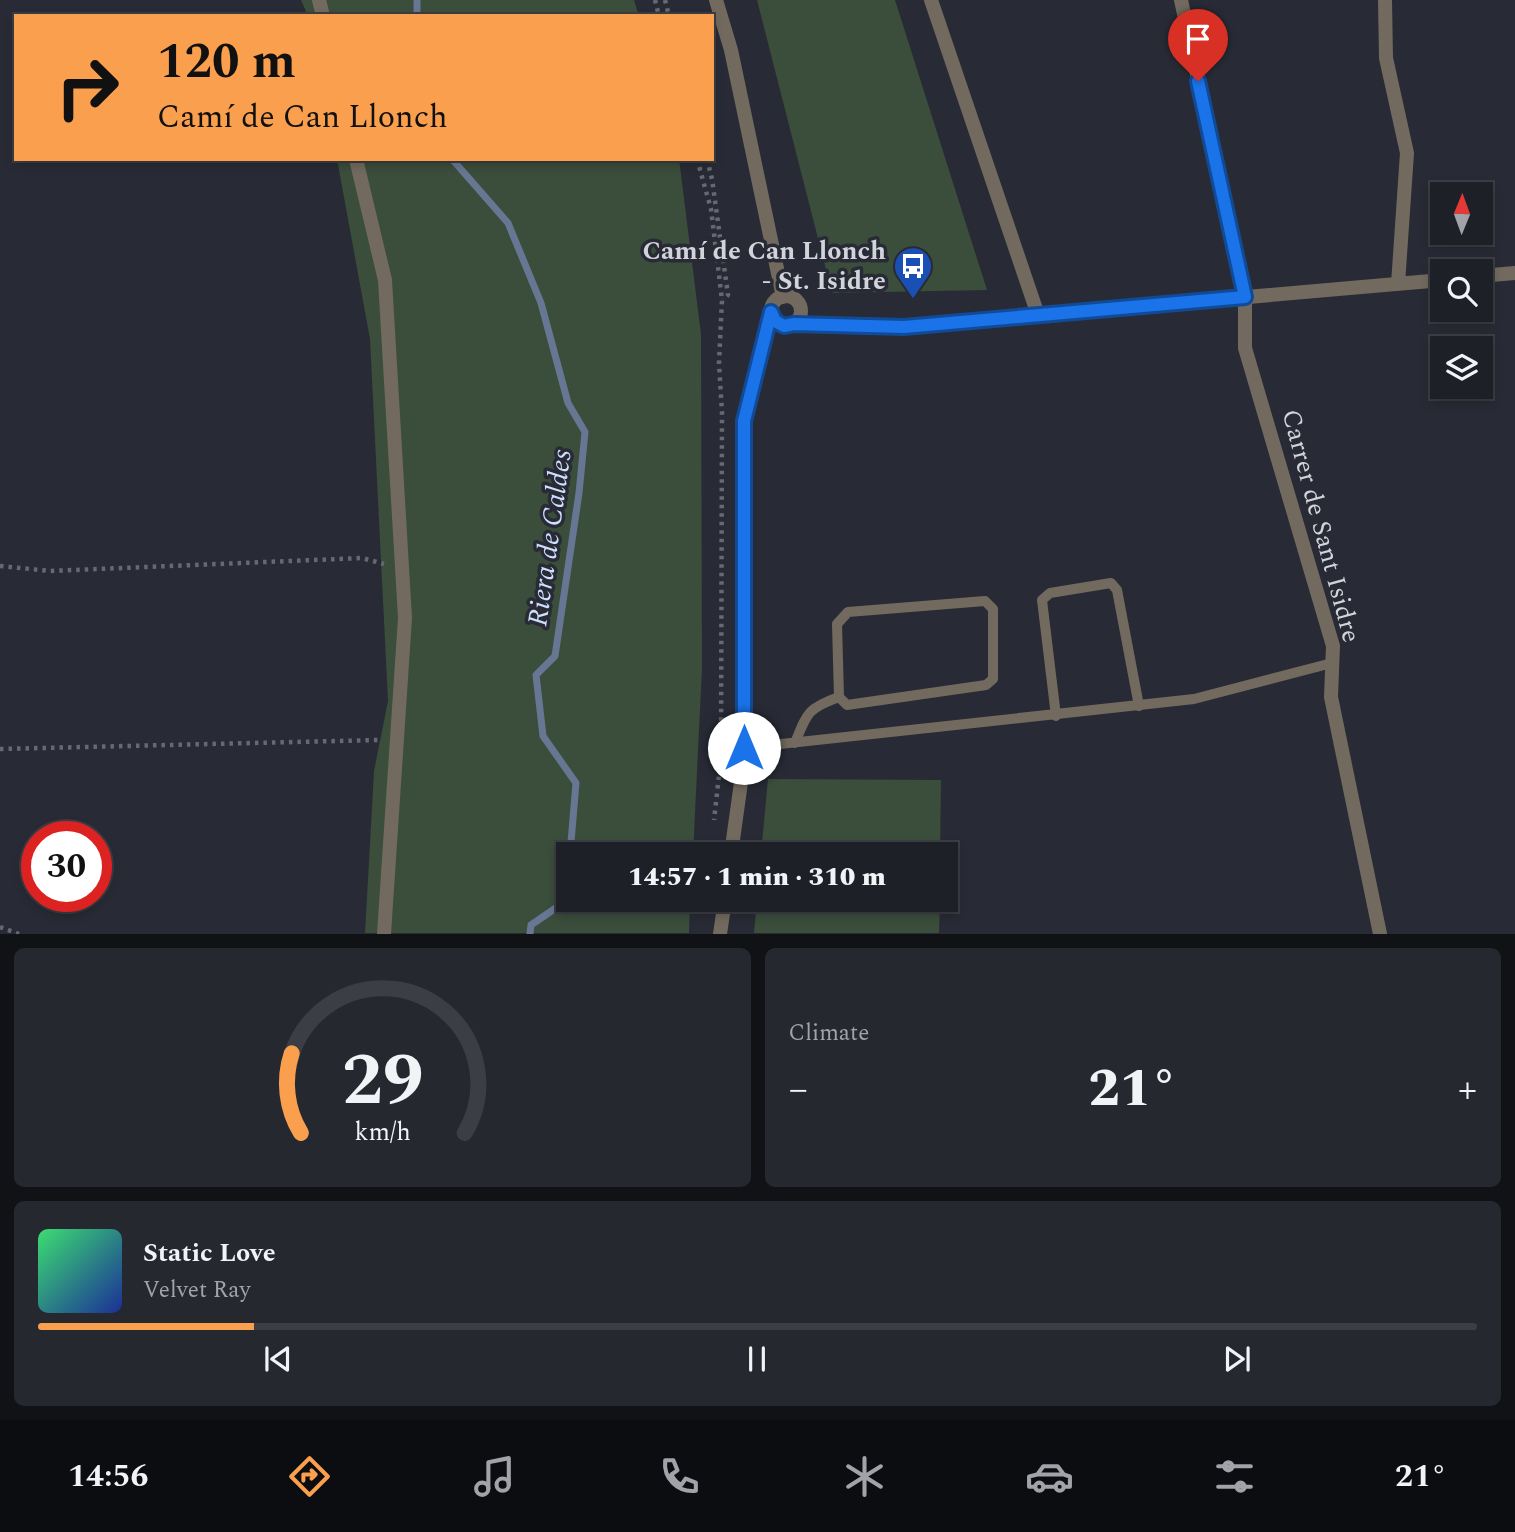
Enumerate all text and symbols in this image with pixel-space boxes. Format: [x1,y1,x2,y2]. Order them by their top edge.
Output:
pin [1168,9,1228,81]
icon: arrive [1179,20,1217,58]
text: 120 m [157,25,296,100]
icon: right [42,42,133,133]
text: Camí de Can Llonch [157,93,448,142]
north arrow [1430,182,1493,245]
map controls [1430,182,1493,399]
place label: Camí de Can Llonch - St. Isidre [642,231,886,301]
bus stop icon: Camí de Can Llonch - St. Isidre [892,245,934,300]
button: search [1430,259,1493,322]
button: layers [1430,336,1493,399]
street label: Carrer de Sant Isidre [1271,405,1371,647]
water label: Riera de Caldes [516,447,584,629]
position arrow [707,711,781,785]
speed limit sign: 30 [21,821,112,912]
text: 14:57 · 1 min · 310 m [628,857,886,897]
text: Climate [789,1016,869,1051]
text: 29 [341,1027,423,1138]
text: 21° [1089,1050,1177,1129]
text: − [789,1061,808,1119]
text: + [1458,1061,1477,1119]
text: km/h [354,1114,410,1152]
text: Static Love [143,1233,276,1273]
text: Velvet Ray [143,1273,250,1308]
icon: previous [259,1340,297,1378]
icon: pause [738,1340,776,1378]
icon: next [1218,1340,1256,1378]
text: 14:56 [68,1452,148,1501]
icon: directions [285,1452,334,1501]
icon: music [470,1452,519,1501]
icon: phone [655,1452,704,1501]
icon: climate [840,1452,889,1501]
icon: car [1025,1452,1074,1501]
icon: filters [1210,1452,1259,1501]
text: 21° [1395,1452,1447,1501]

